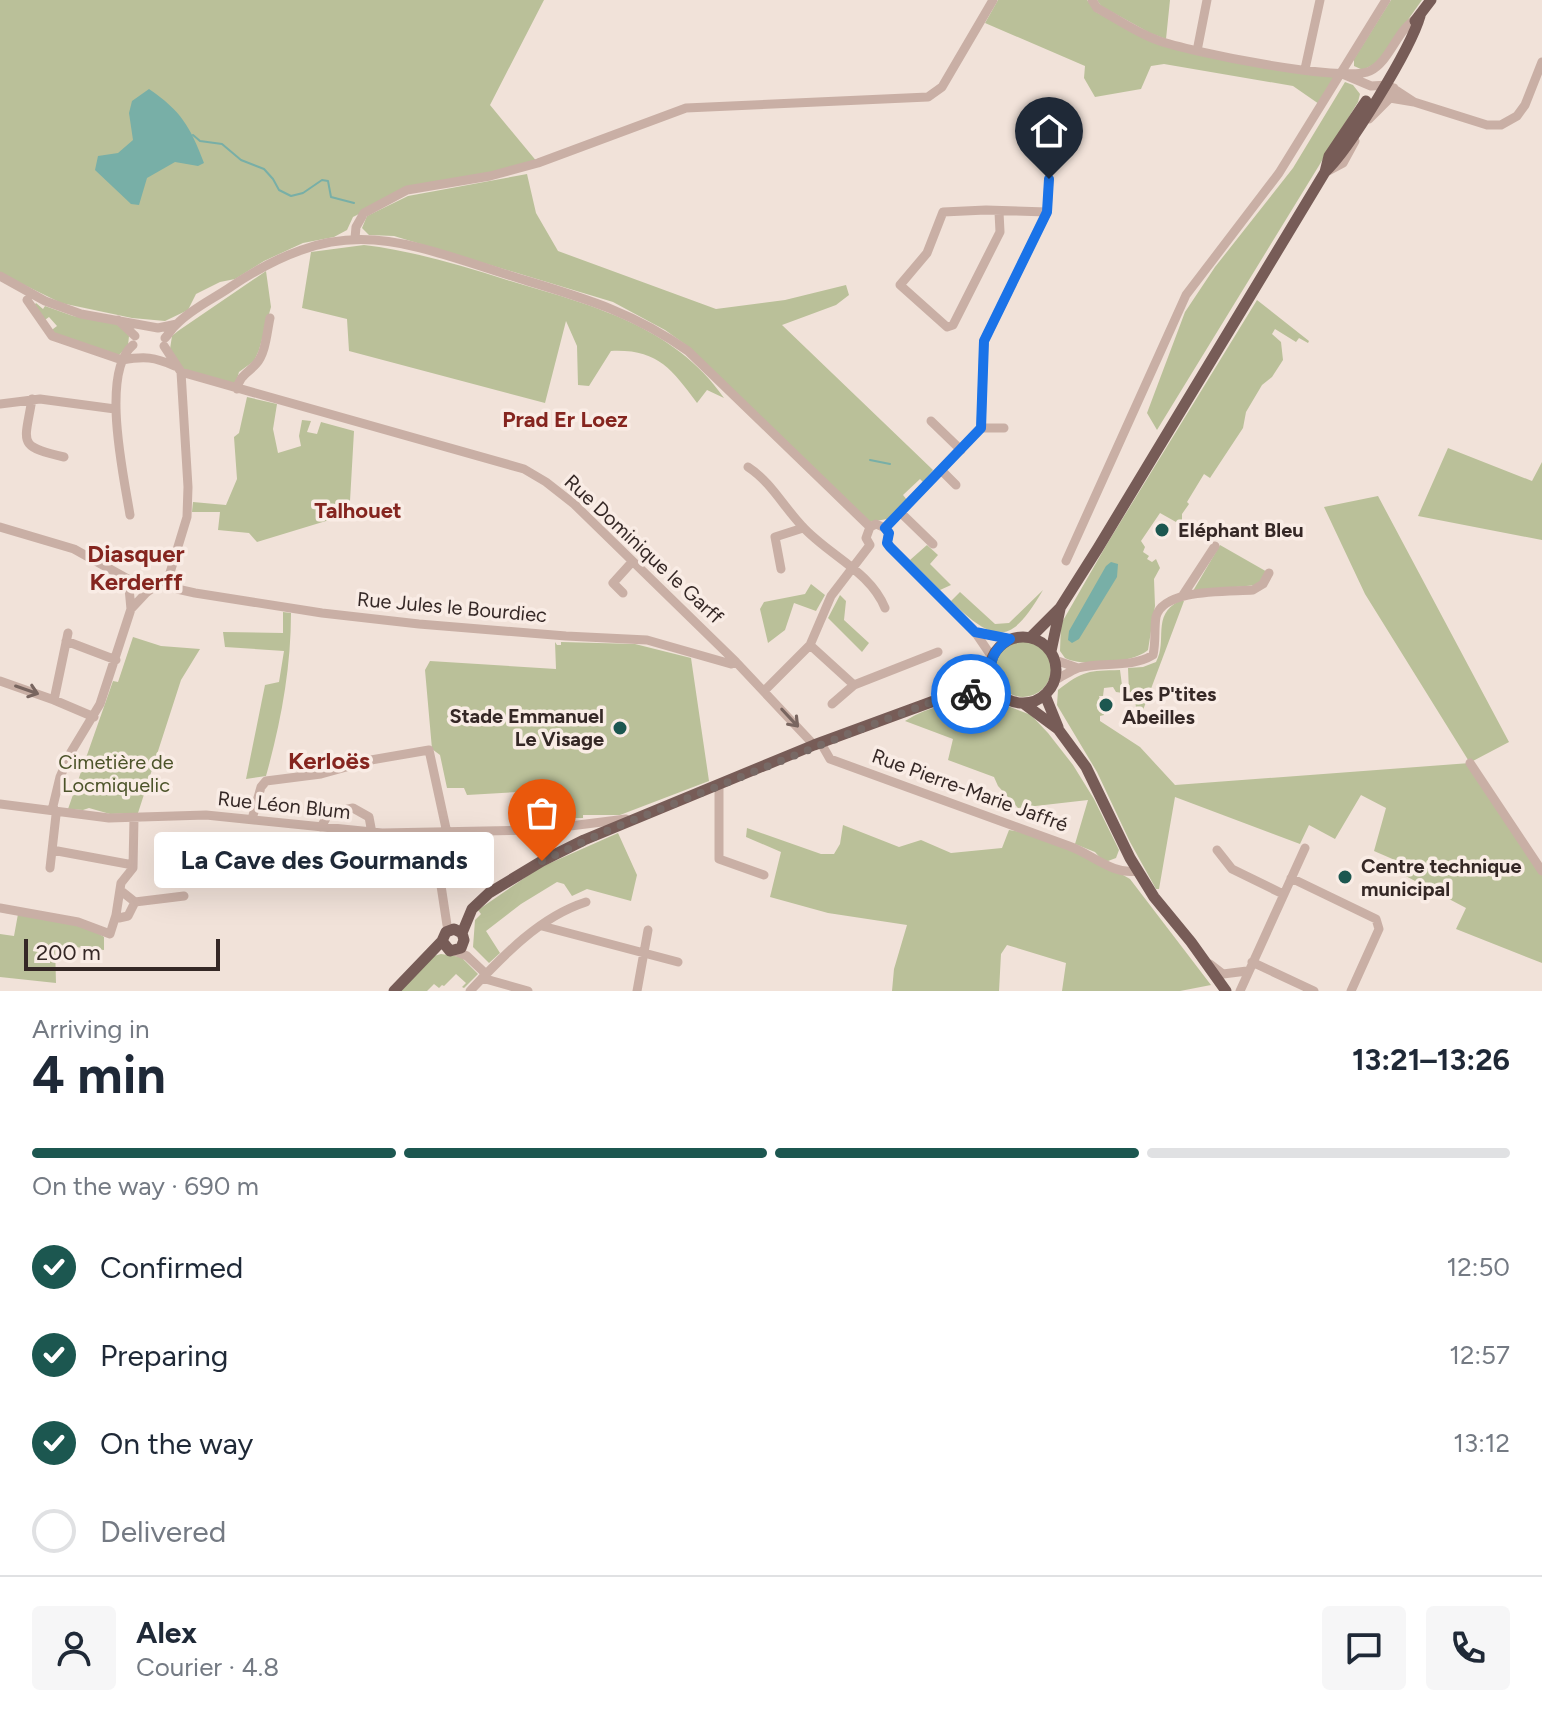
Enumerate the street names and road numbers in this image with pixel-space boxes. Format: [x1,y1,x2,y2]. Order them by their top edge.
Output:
street label: Rue Dominique le Garff [560,469,729,629]
street label: Rue Jules le Bourdiec [356,587,548,627]
street label: Rue Pierre-Marie Jaffré [869,743,1071,837]
street label: Rue Léon Blum [216,786,352,824]

